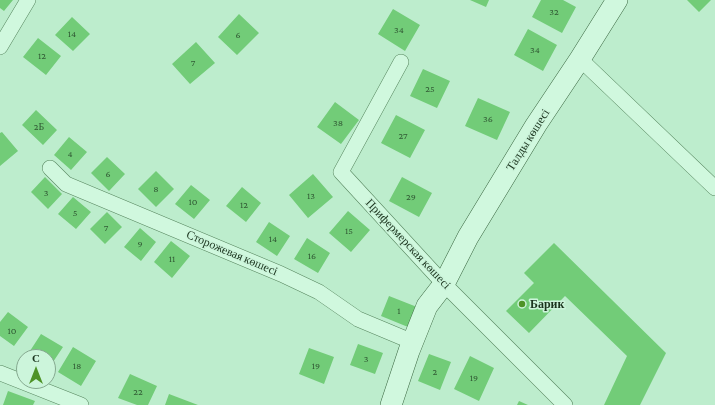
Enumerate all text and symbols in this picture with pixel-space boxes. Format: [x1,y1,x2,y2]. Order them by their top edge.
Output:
house number: 32 [549,6,559,18]
house number: 34 [394,24,404,36]
house number: 14 [68,28,76,40]
house number: 6 [235,29,241,41]
house number: 34 [530,44,540,56]
house number: 12 [38,50,46,62]
house number: 7 [191,57,195,69]
house number: 25 [425,83,435,95]
street label: Талды көшесі [503,106,553,174]
house number: 36 [483,113,493,125]
house number: 38 [333,117,343,129]
house number: 2Б [34,121,44,133]
house number: 27 [398,130,408,142]
house number: 4 [67,148,73,160]
house number: 6 [105,168,111,180]
house number: 8 [153,183,159,195]
house number: 3 [44,187,48,199]
house number: 13 [307,190,315,202]
house number: 29 [406,191,416,203]
house number: 10 [189,196,197,208]
street label: Прифермерская көшесі [362,196,454,292]
house number: 12 [240,199,248,211]
house number: 5 [73,207,77,219]
house number: 7 [104,222,108,234]
house number: 15 [345,225,353,237]
street label: Сторожевая көшесі [184,227,280,279]
house number: 14 [269,233,277,245]
house number: 9 [137,238,143,250]
house number: 16 [308,250,316,262]
house number: 11 [169,253,175,265]
place label: Барик [530,297,564,311]
marker: Барик [517,299,527,309]
house number: 1 [397,305,401,317]
house number: 10 [8,325,16,337]
north arrow [16,349,56,389]
text: С [32,352,40,364]
house number: 3 [364,353,368,365]
house number: 18 [73,360,81,372]
house number: 19 [312,360,320,372]
house number: 2 [433,366,437,378]
house number: 19 [470,372,478,384]
house number: 22 [133,386,143,398]

